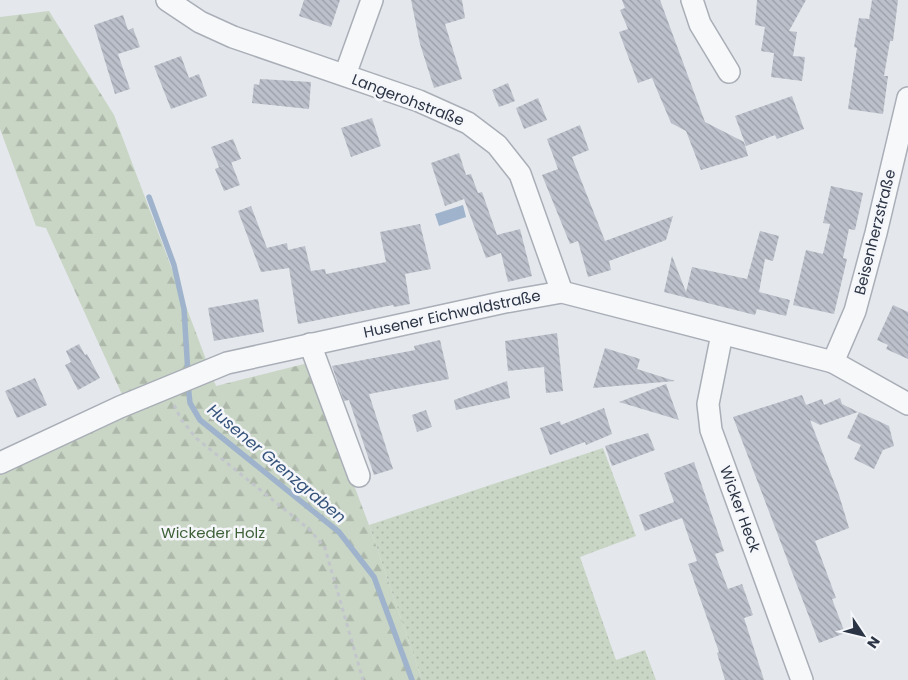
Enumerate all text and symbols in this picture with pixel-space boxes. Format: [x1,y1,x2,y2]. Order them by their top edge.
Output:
street label: Langerohstraße [349,68,467,131]
street label: Beisenherzstraße [849,167,900,297]
street label: Husener Eichwaldstraße [361,284,542,343]
water label: Husener Grenzgraben [202,398,351,528]
street label: Wicker Heck [715,463,766,555]
park label: Wickeder Holz [161,522,265,543]
north arrow [838,610,888,660]
text: N [862,632,885,653]

